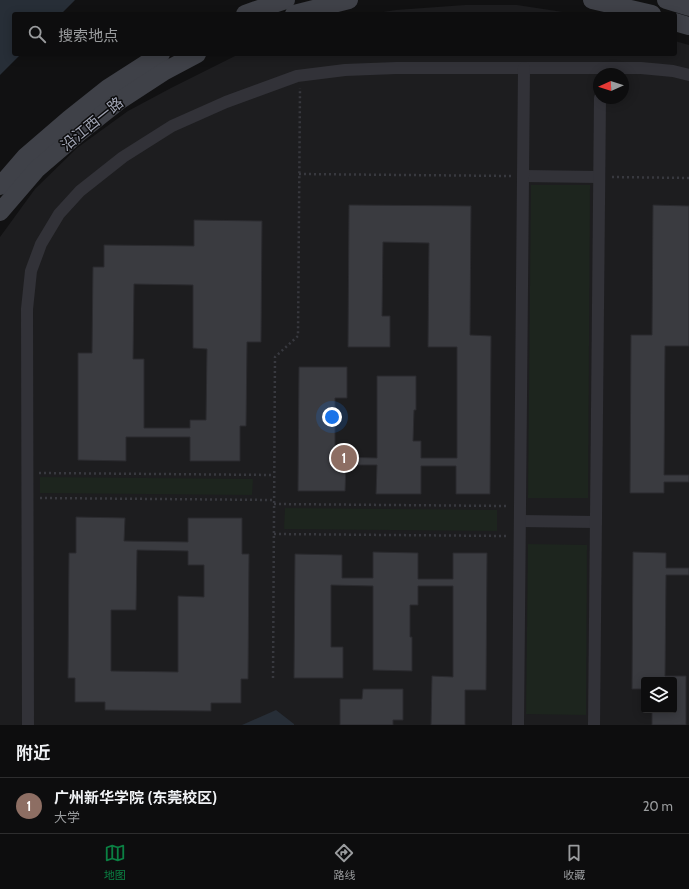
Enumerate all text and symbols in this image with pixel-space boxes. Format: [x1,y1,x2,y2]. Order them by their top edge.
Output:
search box [12,12,677,56]
icon: search [26,23,48,45]
text: 搜索地点 [58,27,118,45]
north arrow [593,68,629,104]
street label: 沿江西一路 [57,93,127,155]
your location [322,407,342,427]
pin: 1 [331,443,357,473]
map controls [641,677,677,713]
button: layers [641,677,677,713]
text: 附近 [16,743,50,763]
text: 广州新华学院 (东莞校区) [54,789,217,807]
text: 1 [27,798,31,814]
text: 20 m [643,798,673,814]
text: 大学 [54,809,80,825]
tab: 地图 [104,842,126,882]
tab: 路线 [333,842,355,882]
tab: 收藏 [563,842,585,882]

